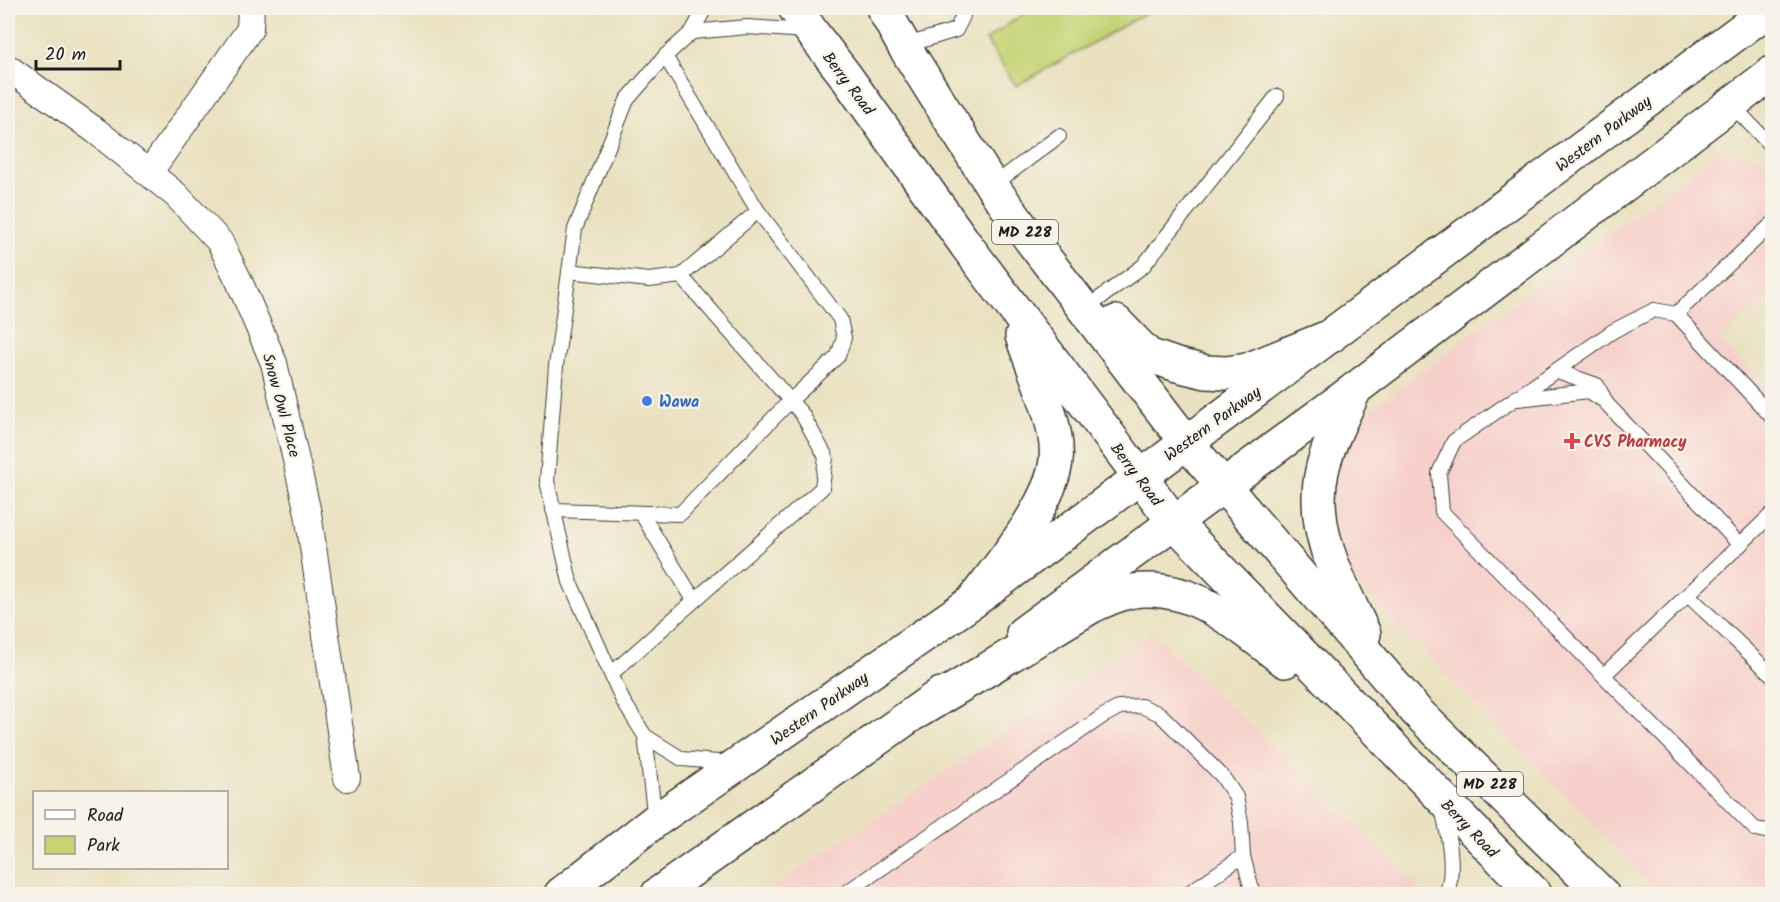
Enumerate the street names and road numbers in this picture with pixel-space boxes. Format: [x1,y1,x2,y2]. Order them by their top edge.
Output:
street label: Berry Road [816,47,881,122]
street label: Western Parkway [1550,89,1658,179]
road number: MD 228 [992,220,1058,244]
street label: Snow Owl Place [255,351,306,460]
street label: Western Parkway [1159,380,1267,468]
street label: Berry Road [1104,438,1169,513]
street label: Western Parkway [766,666,875,752]
road number: MD 228 [1457,772,1523,796]
street label: Berry Road [1434,794,1504,865]

